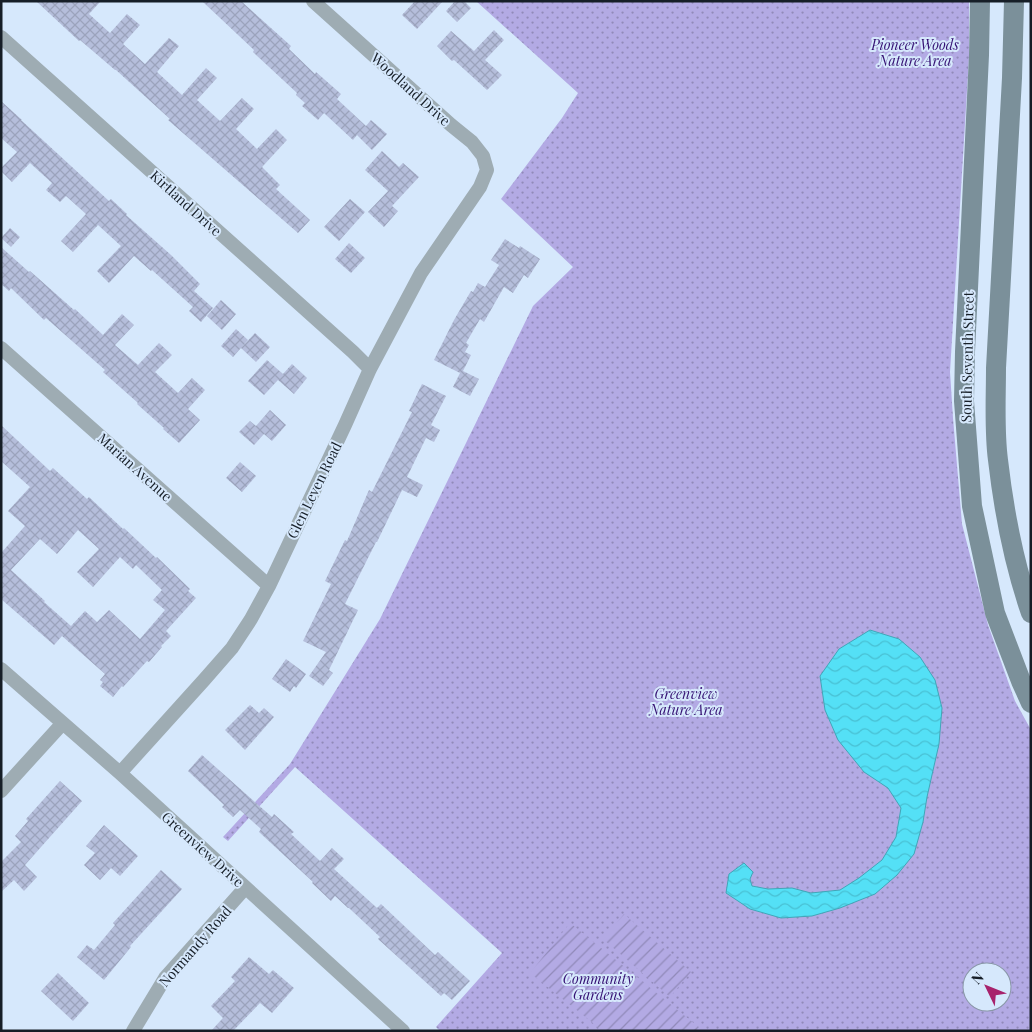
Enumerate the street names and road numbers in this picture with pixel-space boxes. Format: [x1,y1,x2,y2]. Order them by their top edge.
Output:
street label: Woodland Drive [367,48,455,130]
street label: Kirtland Drive [146,166,226,240]
street label: South Seventh Street [956,290,978,423]
street label: Marian Avenue [94,429,176,505]
street label: Glen Leven Road [282,439,346,541]
street label: Greenview Drive [158,807,248,891]
street label: Normandy Road [155,901,235,991]

